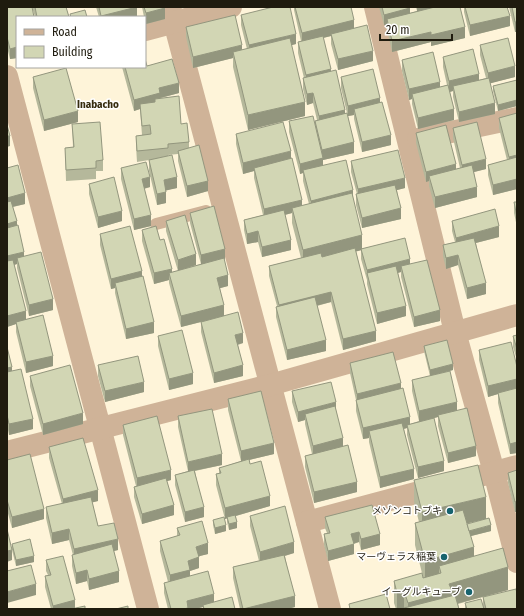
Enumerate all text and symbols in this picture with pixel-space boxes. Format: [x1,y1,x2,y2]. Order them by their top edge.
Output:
legend [16,16,146,68]
scale bar [380,16,452,42]
text: 20 m [386,23,410,37]
text: Road [52,25,77,39]
text: Building [52,45,93,59]
district label: Inabacho [77,98,119,111]
place label: メゾンコトブキ [372,505,442,517]
marker: メゾンコトブキ [445,506,455,516]
place label: マーヴェラス稲葉 [356,551,436,563]
marker: マーヴェラス稲葉 [439,552,449,562]
place label: イーグルキューブ [382,586,461,598]
marker: イーグルキューブ [464,587,474,597]

